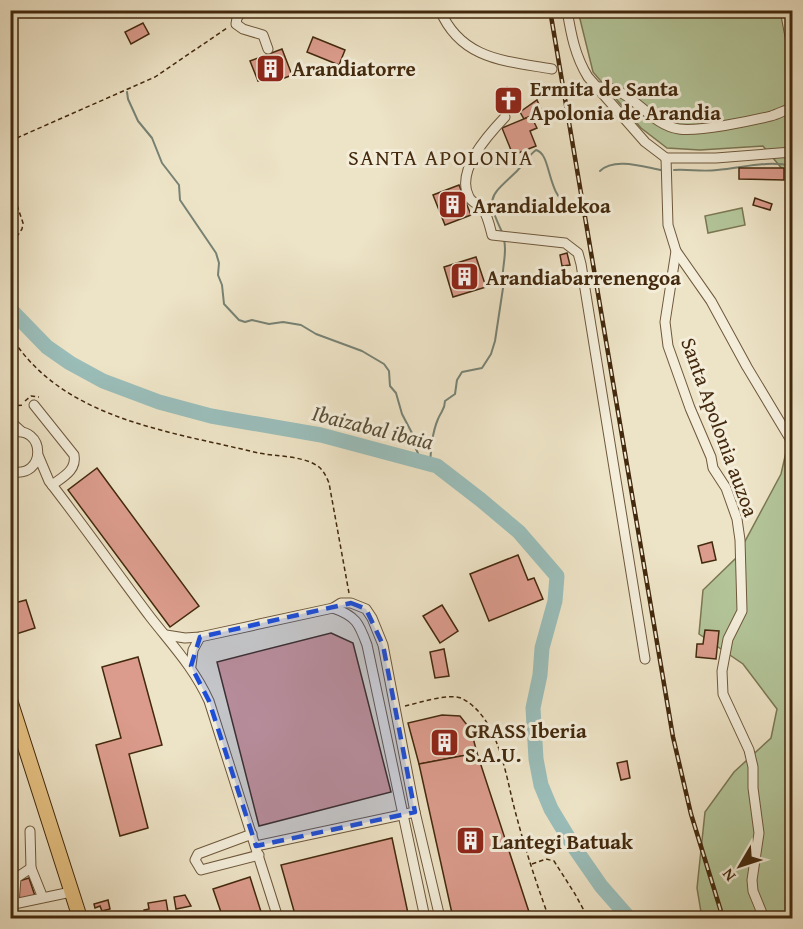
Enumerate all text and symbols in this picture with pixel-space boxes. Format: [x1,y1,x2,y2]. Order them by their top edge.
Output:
building icon: Arandiatorre [255,52,287,84]
place label: Arandiatorre [292,53,416,84]
place label: Ermita de Santa Apolonia de Arandia [530,73,721,128]
church icon: Ermita de Santa Apolonia de Arandia [493,84,525,116]
district label: SANTA APOLONIA [348,141,534,173]
building icon: Arandialdekoa [436,189,468,221]
place label: Arandialdekoa [473,190,611,221]
building icon: Arandiabarrenengoa [449,261,481,293]
place label: Arandiabarrenengoa [486,262,681,293]
street label: Santa Apolonia auzoa [673,333,767,521]
water label: Ibaizabal ibaia [309,397,437,457]
place label: GRASS Iberia S.A.U. [465,715,587,770]
building icon: GRASS Iberia S.A.U. [428,726,460,758]
building icon: Lantegi Batuak [455,825,487,857]
place label: Lantegi Batuak [492,826,634,857]
north arrow [710,836,770,896]
text: N [715,863,741,887]

